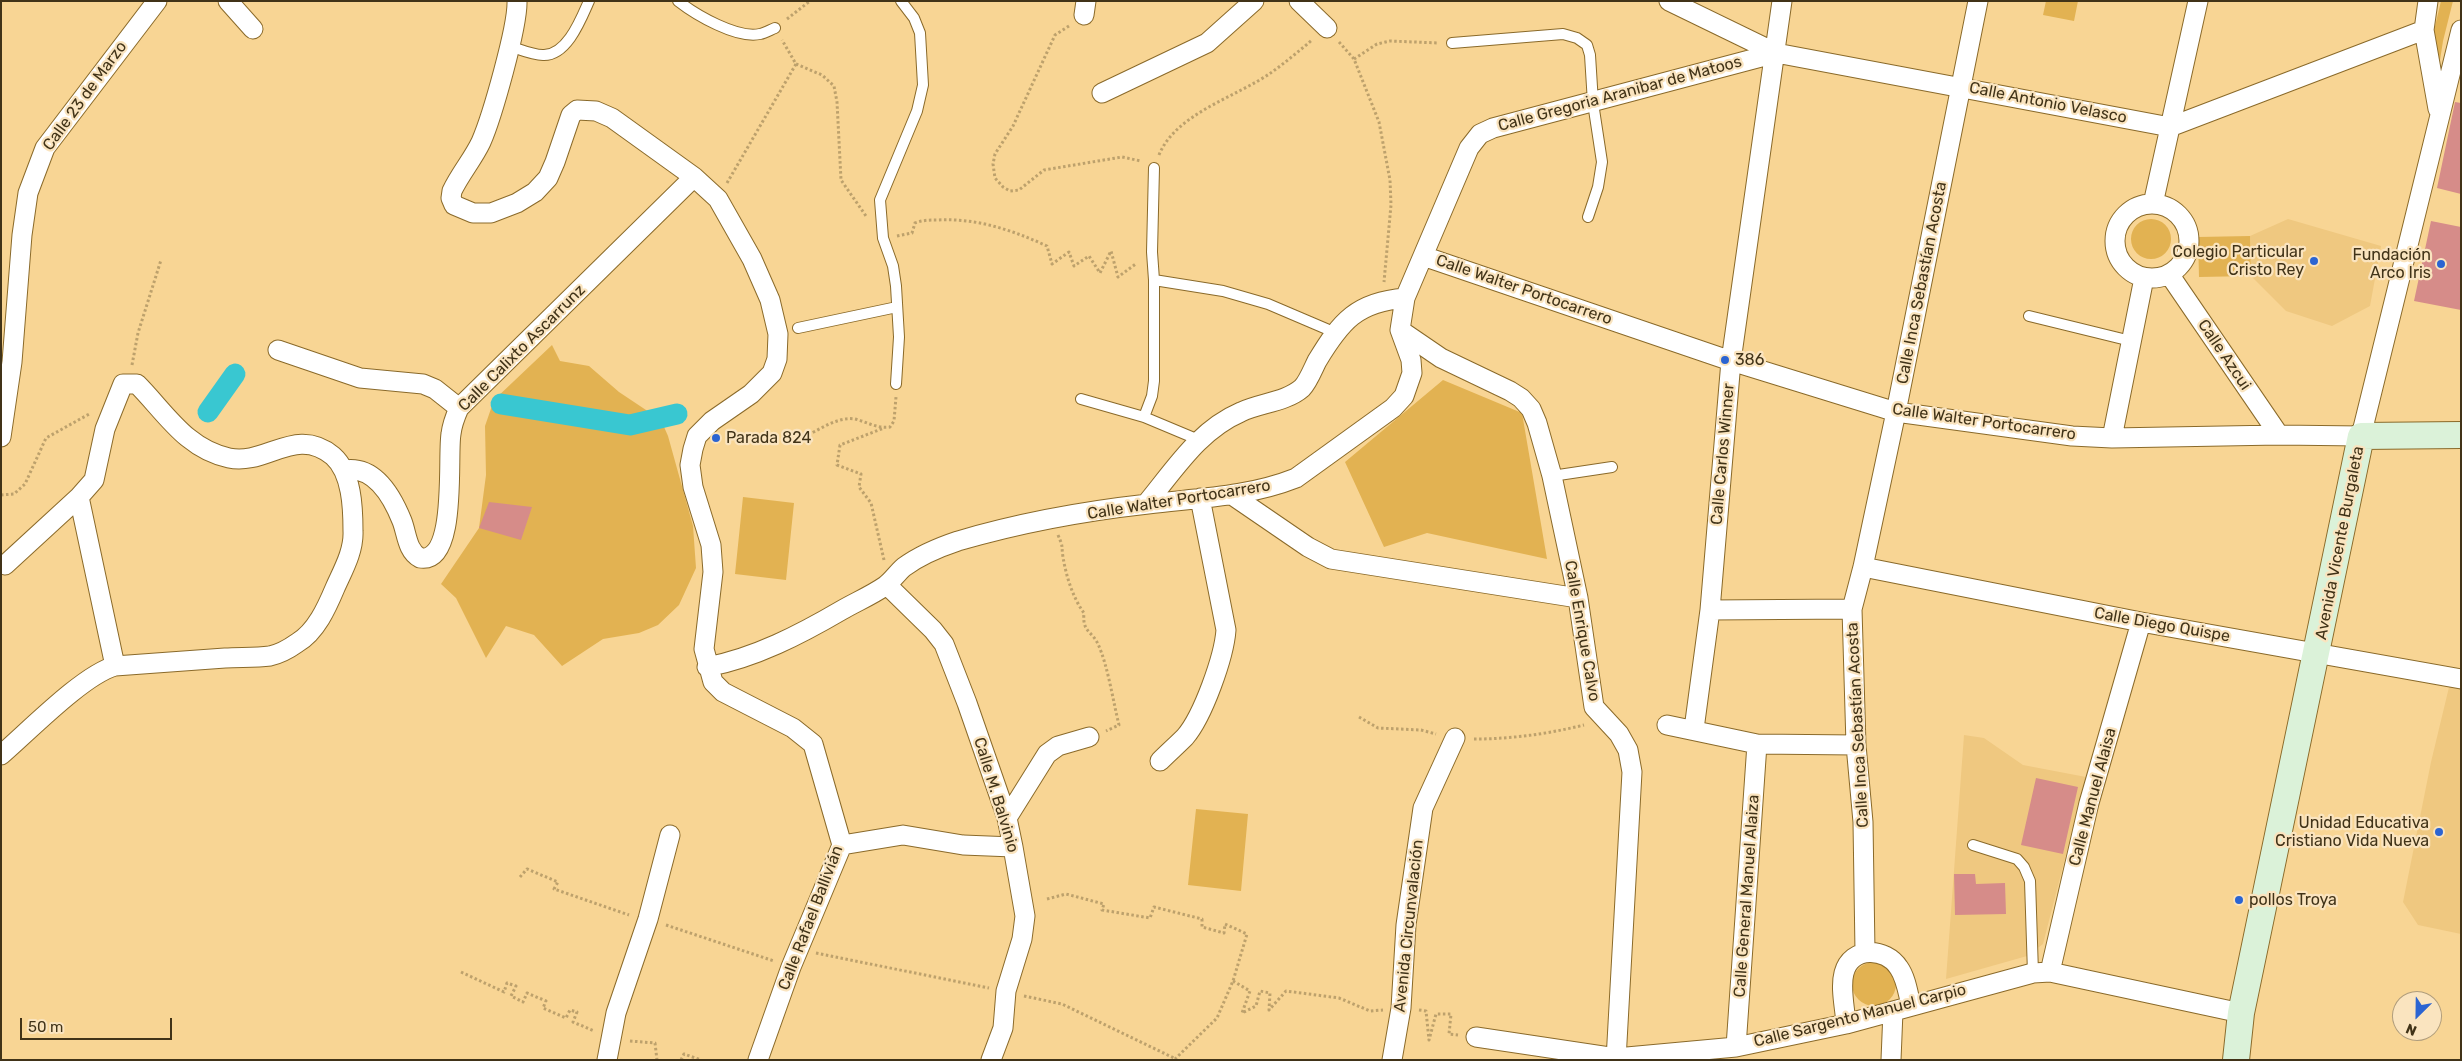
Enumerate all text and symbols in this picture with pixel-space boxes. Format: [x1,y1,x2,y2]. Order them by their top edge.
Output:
street label: Calle 23 de Marzo [39,38,131,154]
street label: Calle Gregoria Aranibar de Matoos [1496,52,1744,136]
street label: Calle Antonio Velasco [1968,78,2128,128]
street label: Calle Inca Sebastían Acosta [1893,180,1951,386]
place label: Colegio Particular Cristo Rey [2172,242,2304,280]
place label: Fundación Arco Iris [2353,245,2431,283]
street label: Calle Walter Portocarrero [1433,251,1615,329]
marker: Colegio Particular Cristo Rey [2308,255,2320,267]
marker: Fundación Arco Iris [2435,258,2447,270]
street label: Calle Calixto Ascarrunz [455,281,589,415]
street label: Calle Azcui [2193,316,2255,394]
place label: 386 [1735,350,1764,370]
marker: 386 [1719,354,1731,366]
street label: Calle Carlos Winner [1707,382,1739,526]
street label: Calle Walter Portocarrero [1891,400,2077,444]
place label: Parada 824 [726,428,811,448]
marker: Parada 824 [710,432,722,444]
street label: Avenida Vicente Burgaleta [2312,445,2368,641]
street label: Calle Walter Portocarrero [1086,476,1272,524]
street label: Calle Enrique Calvo [1560,559,1604,703]
street label: Calle Diego Quispe [2093,604,2231,646]
street label: Calle Inca Sebastían Acosta [1843,622,1873,828]
street label: Calle Manuel Alaisa [2065,726,2121,868]
street label: Calle M. Balvinio [969,735,1023,855]
street label: Calle General Manuel Alaiza [1730,794,1764,998]
place label: Unidad Educativa Cristiano Vida Nueva [2275,813,2429,851]
marker: Unidad Educativa Cristiano Vida Nueva [2433,826,2445,838]
street label: Avenida Circunvalación [1390,839,1428,1013]
street label: Calle Rafael Ballivián [775,843,847,993]
place label: pollos Troya [2249,890,2337,910]
marker: pollos Troya [2233,894,2245,906]
street label: Calle Sargento Manuel Carpio [1752,980,1968,1052]
north arrow [2392,991,2442,1041]
scale bar [22,1008,175,1040]
text: 50 m [28,1018,63,1036]
text: N [2403,1020,2419,1039]

